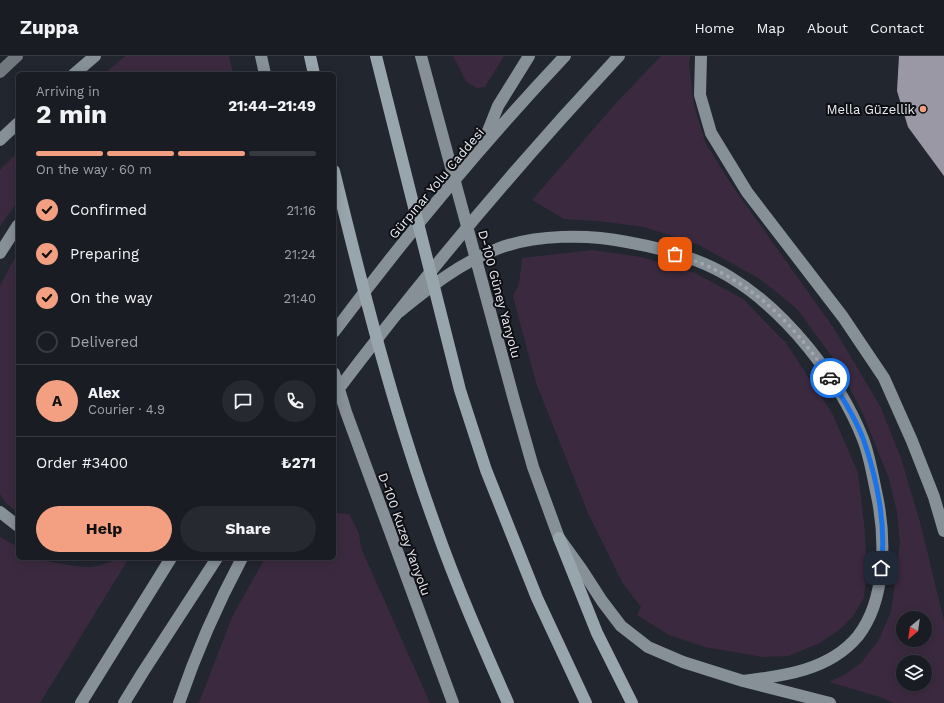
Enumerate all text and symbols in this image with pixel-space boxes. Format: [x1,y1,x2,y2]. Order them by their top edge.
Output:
text: Zuppa [20,16,78,39]
text: Home [694,20,734,36]
text: Map [756,20,785,36]
text: About [807,20,848,36]
text: Contact [870,20,924,36]
text: Arriving in [36,84,100,99]
text: 21:44–21:49 [228,97,316,115]
text: 2 min [36,99,107,129]
place label: Mella Güzellik [826,102,916,117]
marker: Mella Güzellik [918,104,928,114]
street label: Gürpınar Yolu Caddesi [386,125,487,242]
text: On the way · 60 m [36,162,152,177]
icon: check [36,199,58,221]
text: Confirmed [70,201,147,219]
text: 21:16 [287,203,316,218]
street label: D-100 Güney Yanyolu [475,228,524,360]
pin [658,237,692,271]
icon: check [36,243,58,265]
icon: bag [664,243,686,265]
text: Preparing [70,245,139,263]
text: 21:24 [284,247,316,262]
icon: check [36,287,58,309]
text: On the way [70,289,152,307]
text: 21:40 [283,291,316,306]
text: Delivered [70,333,138,351]
courier [810,358,850,398]
icon: car [819,367,841,389]
button: chat [222,380,264,422]
button: phone [274,380,316,422]
text: Alex [88,384,120,402]
text: A [52,392,62,410]
text: Courier · 4.9 [88,402,165,417]
text: Order #3400 [36,454,128,472]
text: ₺271 [281,454,316,472]
street label: D-100 Kuzey Yanyolu [375,471,434,598]
button: Help [36,506,172,552]
button: Share [180,506,316,552]
pin [864,551,898,585]
icon: home [870,557,892,579]
north arrow [896,611,932,647]
map controls [896,611,932,691]
button: layers [896,655,932,691]

